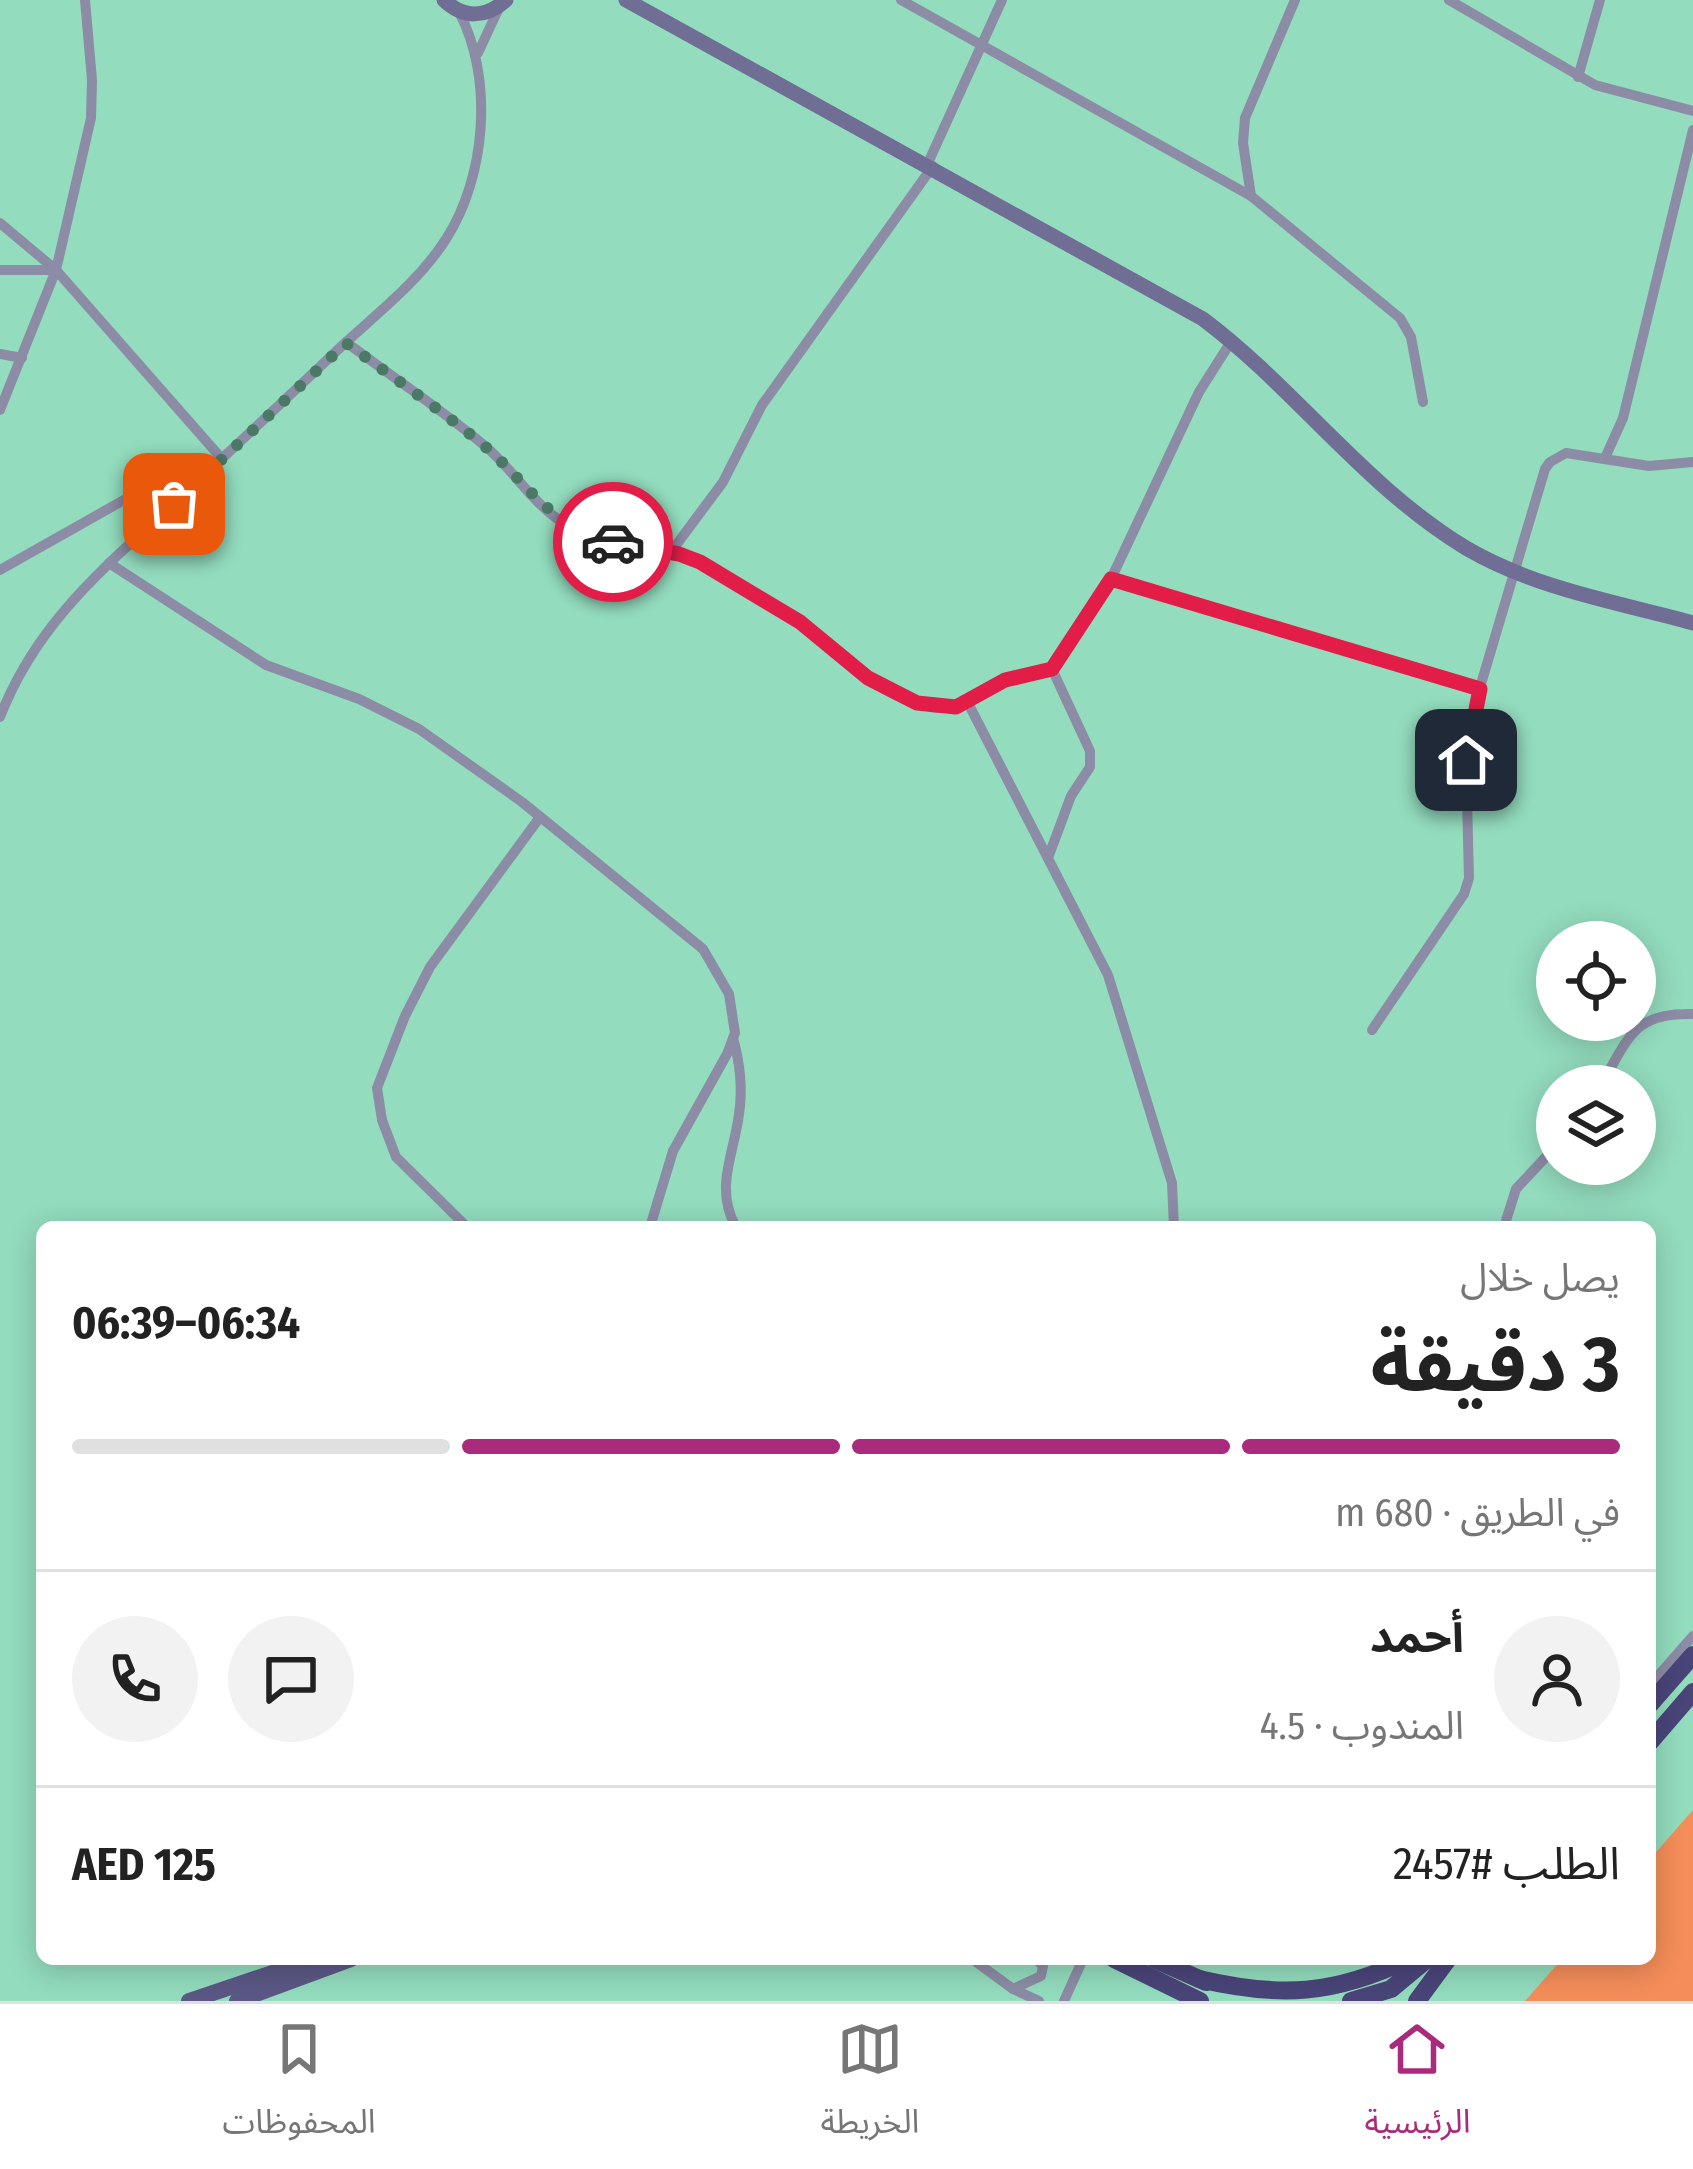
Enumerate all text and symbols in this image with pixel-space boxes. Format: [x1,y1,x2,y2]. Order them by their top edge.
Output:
pin [123,453,225,555]
icon: bag [141,471,207,537]
courier [553,482,673,602]
icon: car [580,509,646,575]
pin [1415,709,1517,811]
icon: home [1433,727,1499,793]
map controls [1536,921,1656,1185]
button: locate [1536,921,1656,1041]
button: layers [1536,1065,1656,1185]
text: يصل خلال [1460,1255,1620,1301]
text: 06:34–06:39 [72,1296,300,1350]
text: 3 دقيقة [1371,1318,1620,1412]
text: في الطريق · 680 m [1335,1490,1620,1536]
text: أحمد [1370,1610,1464,1664]
button: phone [72,1616,198,1742]
button: chat [228,1616,354,1742]
button: person [1494,1616,1620,1742]
text: المندوب · 4.5 [1260,1703,1464,1749]
text: الطلب #2457 [1393,1837,1620,1891]
text: AED 125 [72,1838,216,1892]
tab: المحفوظات [222,2016,376,2157]
tab: الخريطة [821,2016,919,2157]
tab: الرئيسية [1364,2016,1471,2157]

